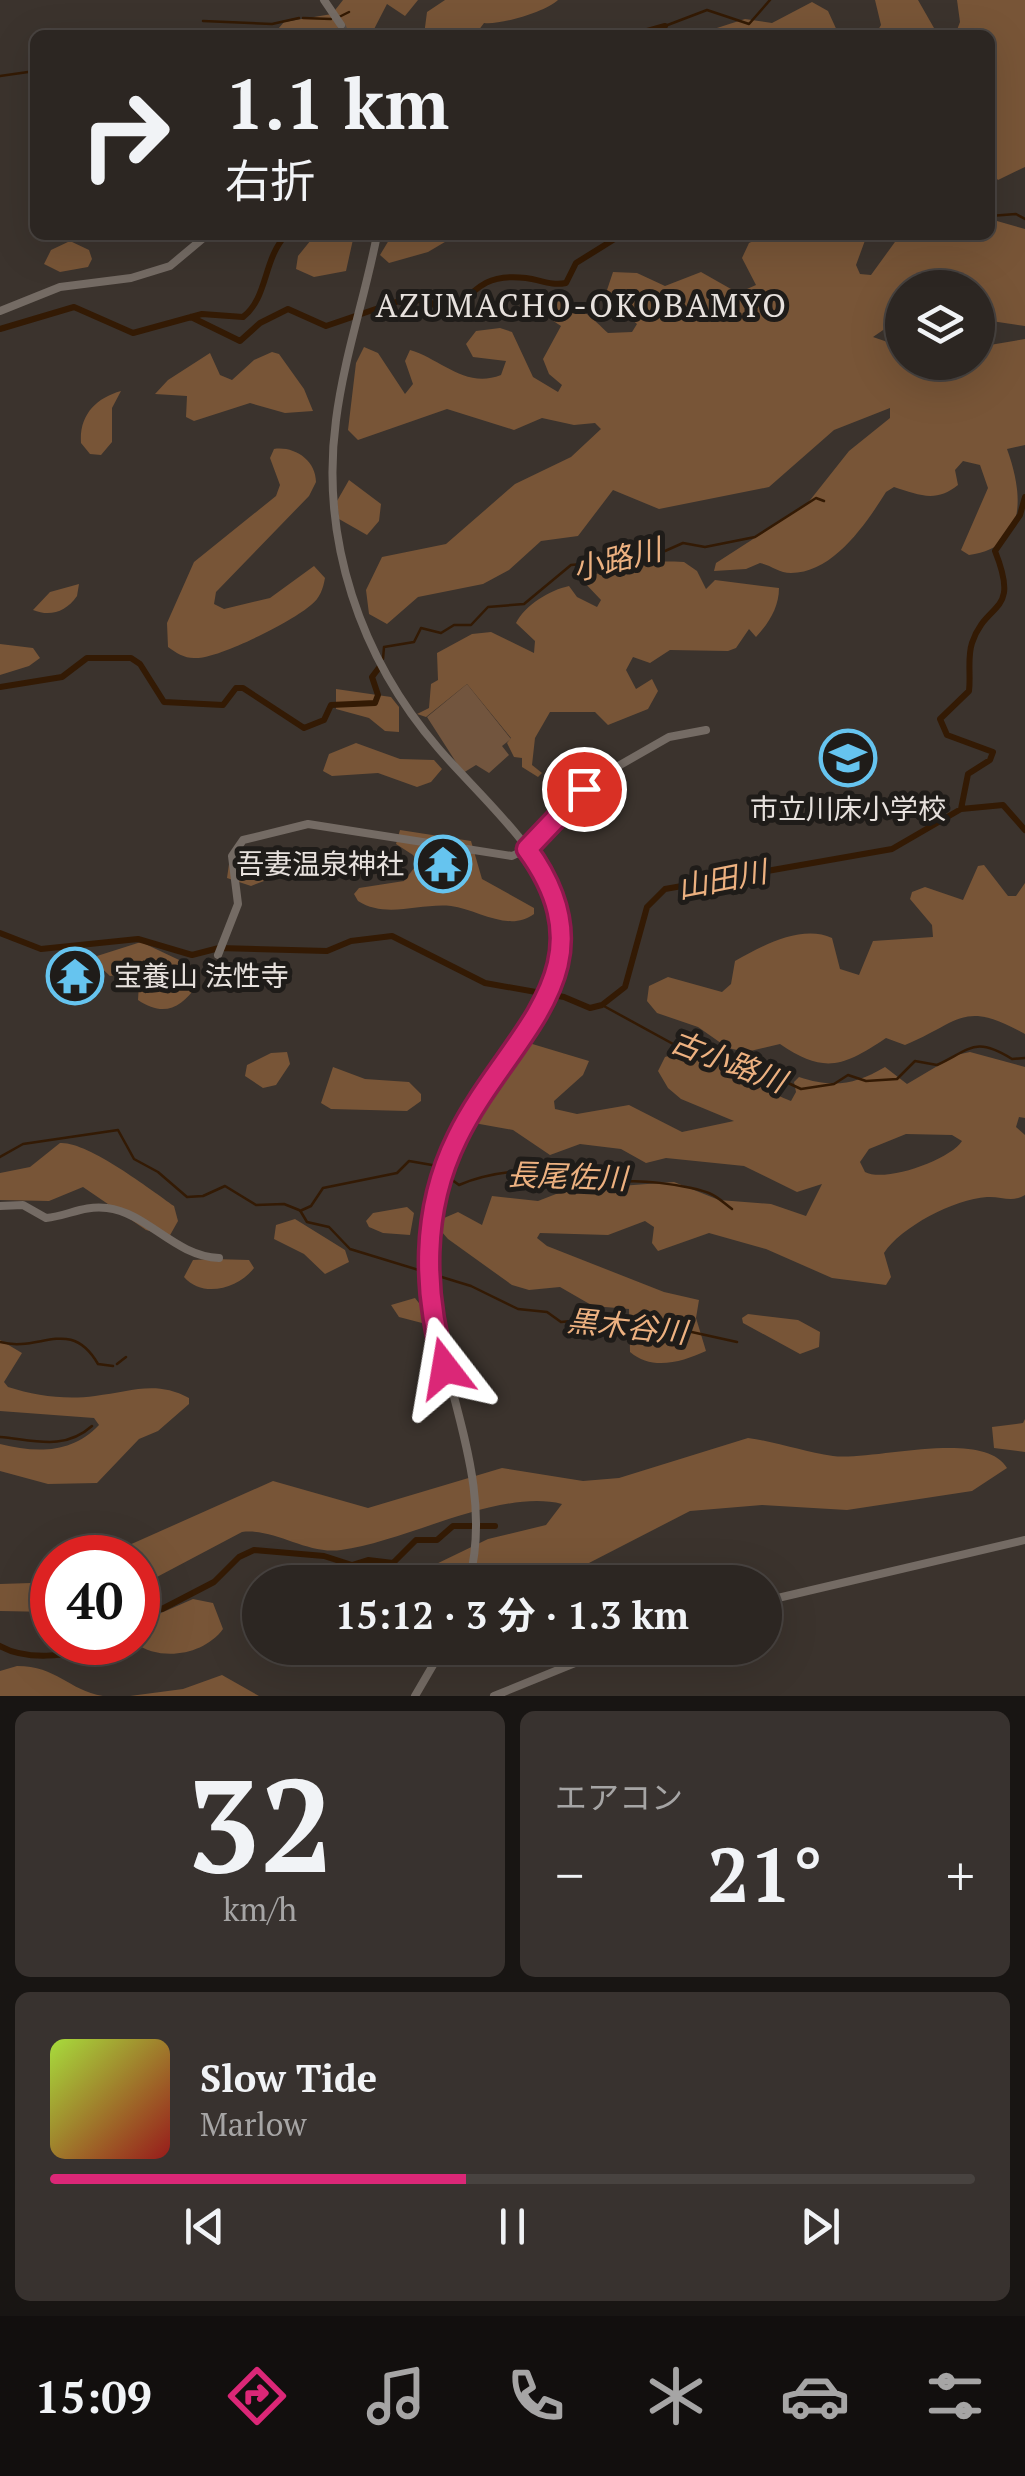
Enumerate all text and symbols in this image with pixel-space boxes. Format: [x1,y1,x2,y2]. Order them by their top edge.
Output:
text: 1.1 km [225,56,449,149]
icon: right [60,70,190,200]
text: 右折 [225,150,315,210]
map controls [885,270,995,380]
button: layers [885,270,995,380]
district label: AZUMACHO-OKOBAMYO [375,284,789,326]
water label: 小路川 [568,528,668,589]
school or university icon: 市立川床小学校 [818,728,878,788]
pin [542,747,627,832]
icon: arrive [557,762,612,817]
place label: 市立川床小学校 [750,790,946,827]
temple icon: 吾妻温泉神社 [413,834,473,894]
place label: 吾妻温泉神社 [236,845,404,882]
water label: 山田川 [674,850,773,907]
temple icon: 宝養山 法性寺 [45,946,105,1006]
place label: 宝養山 法性寺 [114,957,289,994]
water label: 古小路川 [665,1021,794,1102]
water label: 長尾佐川 [506,1154,631,1198]
water label: 黒木谷川 [565,1300,692,1352]
position arrow [393,1316,497,1420]
speed limit sign: 40 [30,1535,160,1665]
text: 15:12 · 3 分 · 1.3 km [335,1590,689,1640]
text: 32 [187,1737,333,1909]
text: エアコン [555,1776,683,1818]
text: 21° [707,1824,823,1923]
text: − [555,1838,584,1911]
text: + [946,1838,975,1911]
text: km/h [223,1888,297,1930]
text: Slow Tide [200,2053,377,2103]
text: Marlow [200,2103,306,2145]
icon: previous [177,2199,232,2254]
icon: pause [485,2199,540,2254]
icon: next [793,2199,848,2254]
icon: directions [222,2361,292,2431]
icon: music [361,2361,431,2431]
icon: phone [501,2361,571,2431]
icon: climate [641,2361,711,2431]
icon: car [780,2361,850,2431]
icon: filters [920,2361,990,2431]
text: 15:09 [35,2366,152,2426]

